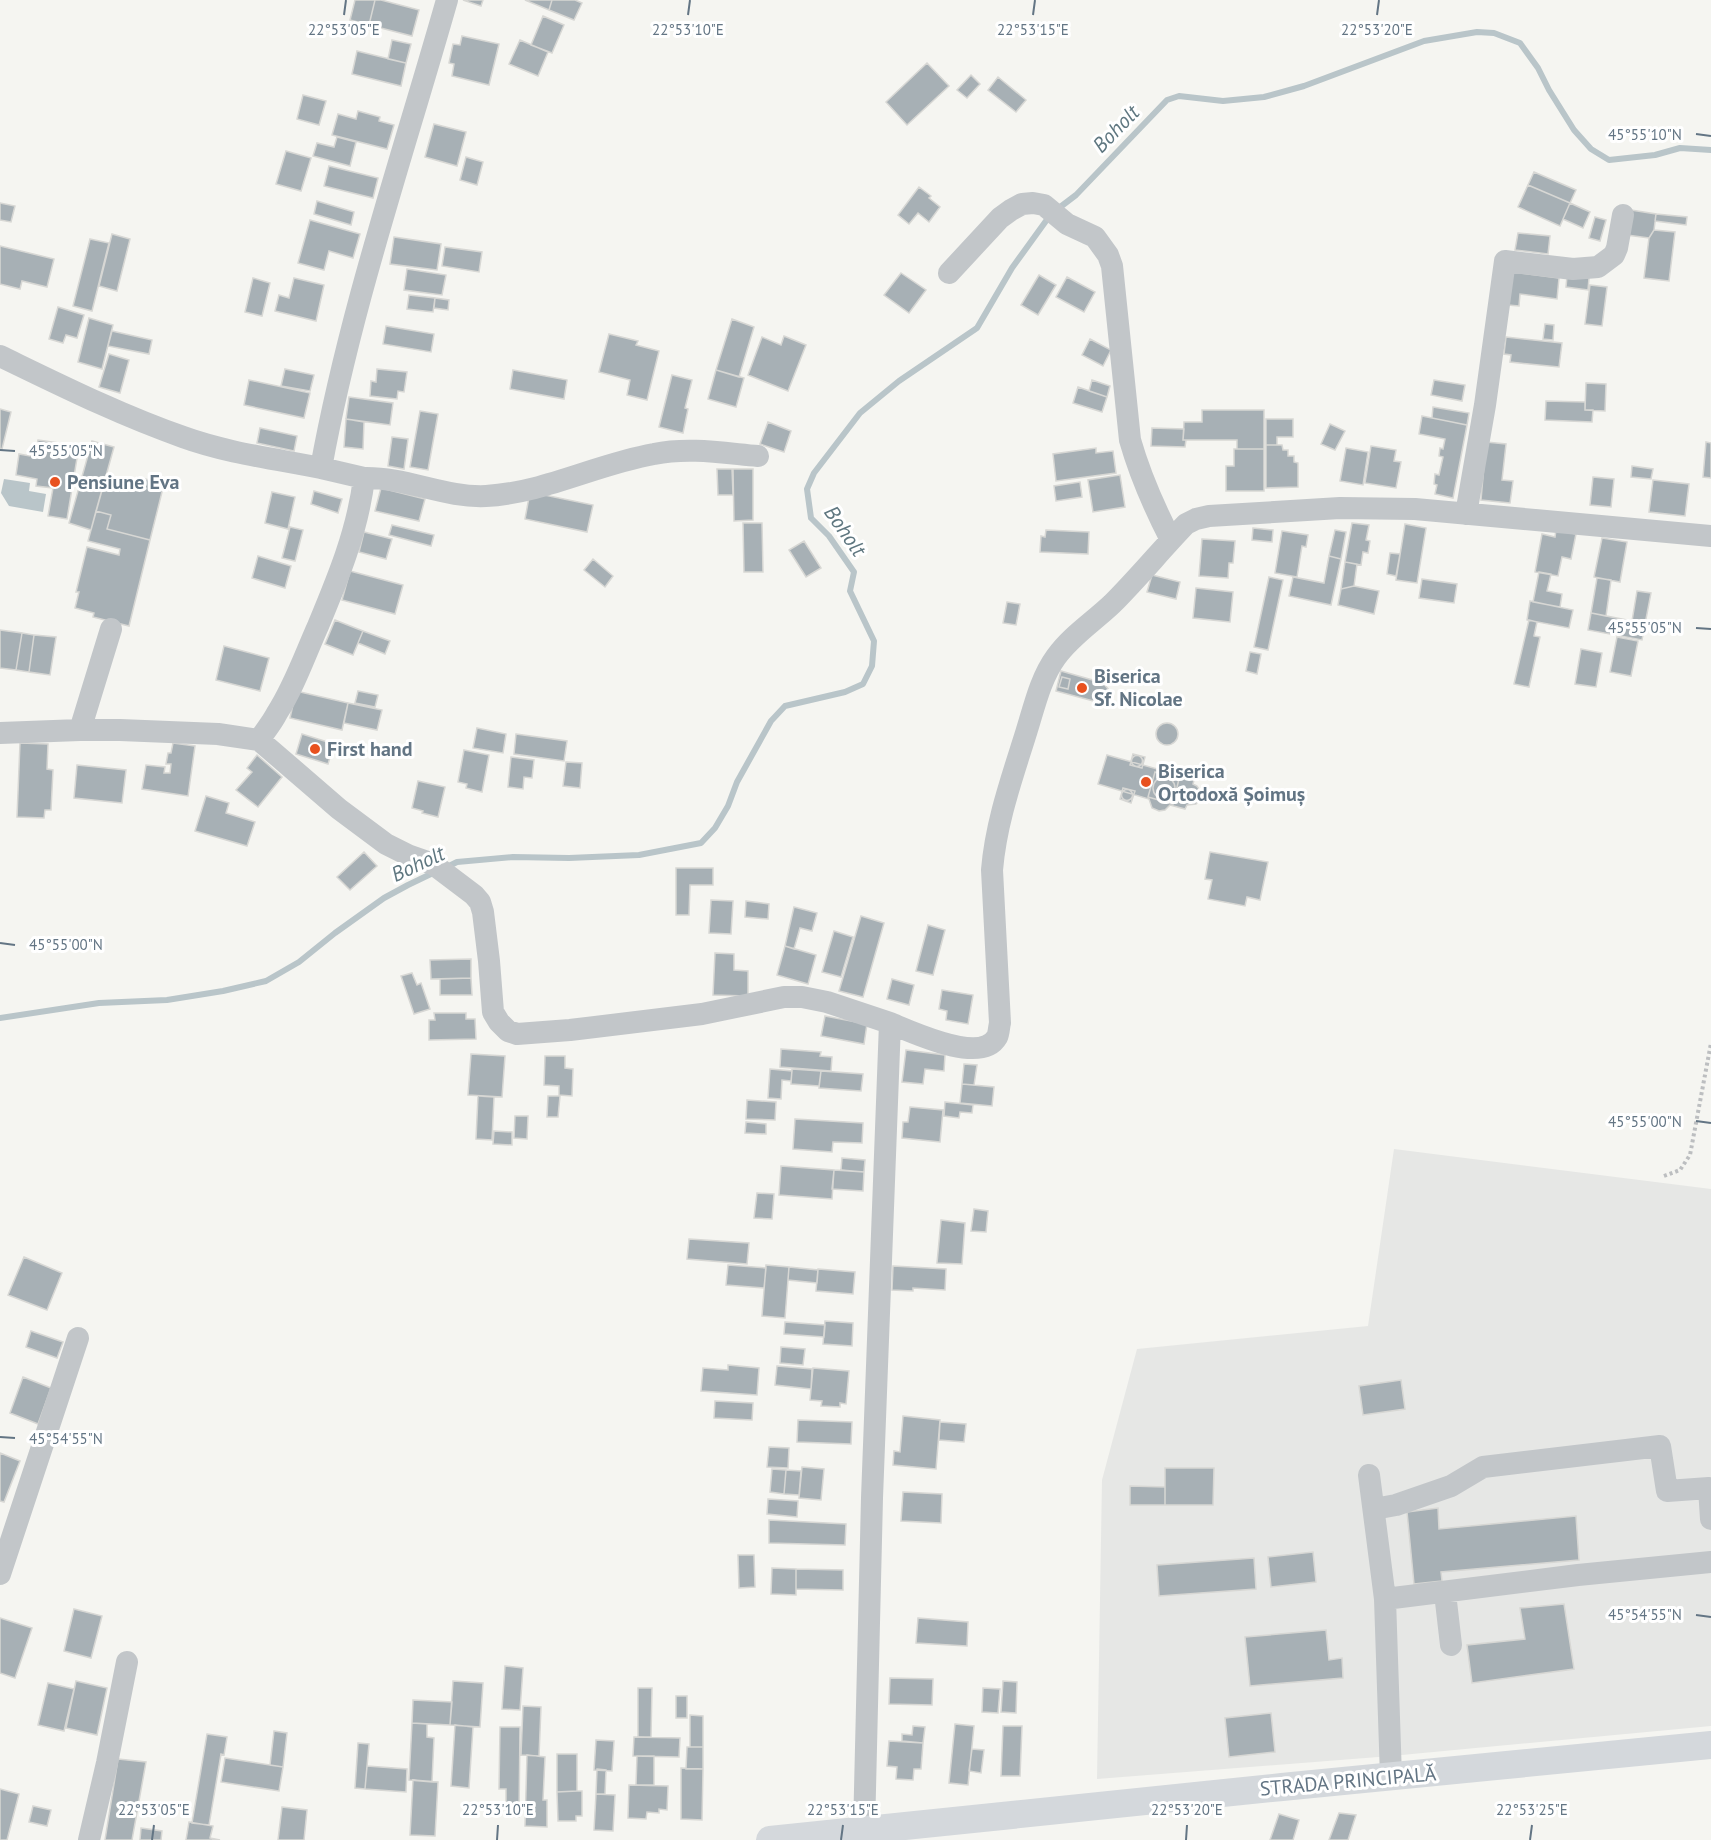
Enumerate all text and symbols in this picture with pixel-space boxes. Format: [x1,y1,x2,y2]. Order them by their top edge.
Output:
text: 22°53'05"E [308,20,380,39]
text: 22°53'10"E [652,20,724,39]
text: 22°53'15"E [997,20,1069,39]
text: 22°53'20"E [1341,20,1413,39]
water label: Boholt [1086,98,1146,158]
text: 45°55'10"N [1608,125,1682,144]
text: 45°55'05"N [29,441,103,460]
place label: Pensiune Eva [67,469,179,495]
marker: Pensiune Eva [48,475,62,489]
water label: Boholt [818,500,873,563]
text: 45°55'05"N [1608,618,1682,637]
place label: Biserica Sf. Nicolae [1094,663,1183,712]
marker: Biserica Sf. Nicolae [1075,681,1089,695]
place label: First hand [327,736,413,762]
marker: First hand [308,742,322,756]
place label: Biserica Ortodoxă Șoimuș [1158,758,1305,807]
marker: Biserica Ortodoxă Șoimuș [1139,775,1153,789]
water label: Boholt [387,839,450,888]
text: 45°55'00"N [29,935,103,954]
text: 45°55'00"N [1608,1112,1682,1131]
text: 45°54'55"N [29,1429,103,1448]
text: 45°54'55"N [1608,1605,1682,1624]
street label: STRADA PRINCIPALĂ [1259,1760,1438,1802]
text: 22°53'05"E [118,1800,190,1819]
text: 22°53'10"E [462,1800,534,1819]
text: 22°53'15"E [807,1800,879,1819]
text: 22°53'20"E [1151,1800,1223,1819]
text: 22°53'25"E [1496,1800,1568,1819]

